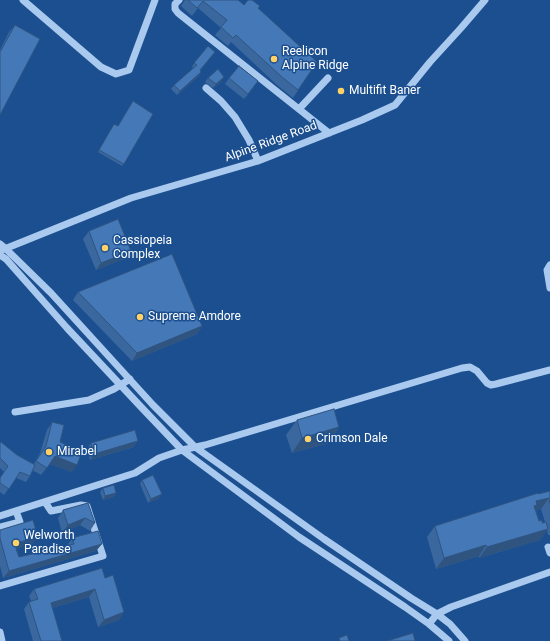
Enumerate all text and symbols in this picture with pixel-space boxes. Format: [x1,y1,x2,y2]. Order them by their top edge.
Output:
place label: Reelicon Alpine Ridge [282,45,349,73]
marker: Reelicon Alpine Ridge [269,54,279,64]
place label: Multifit Baner [349,84,420,98]
marker: Multifit Baner [336,86,346,96]
street label: Alpine Ridge Road [223,119,319,165]
place label: Cassiopeia Complex [113,234,172,262]
marker: Cassiopeia Complex [100,243,110,253]
place label: Supreme Amdore [148,310,241,324]
marker: Supreme Amdore [135,312,145,322]
place label: Crimson Dale [316,432,388,446]
marker: Crimson Dale [303,434,313,444]
place label: Mirabel [57,445,97,459]
marker: Mirabel [44,447,54,457]
place label: Welworth Paradise [24,529,75,557]
marker: Welworth Paradise [11,538,21,548]

